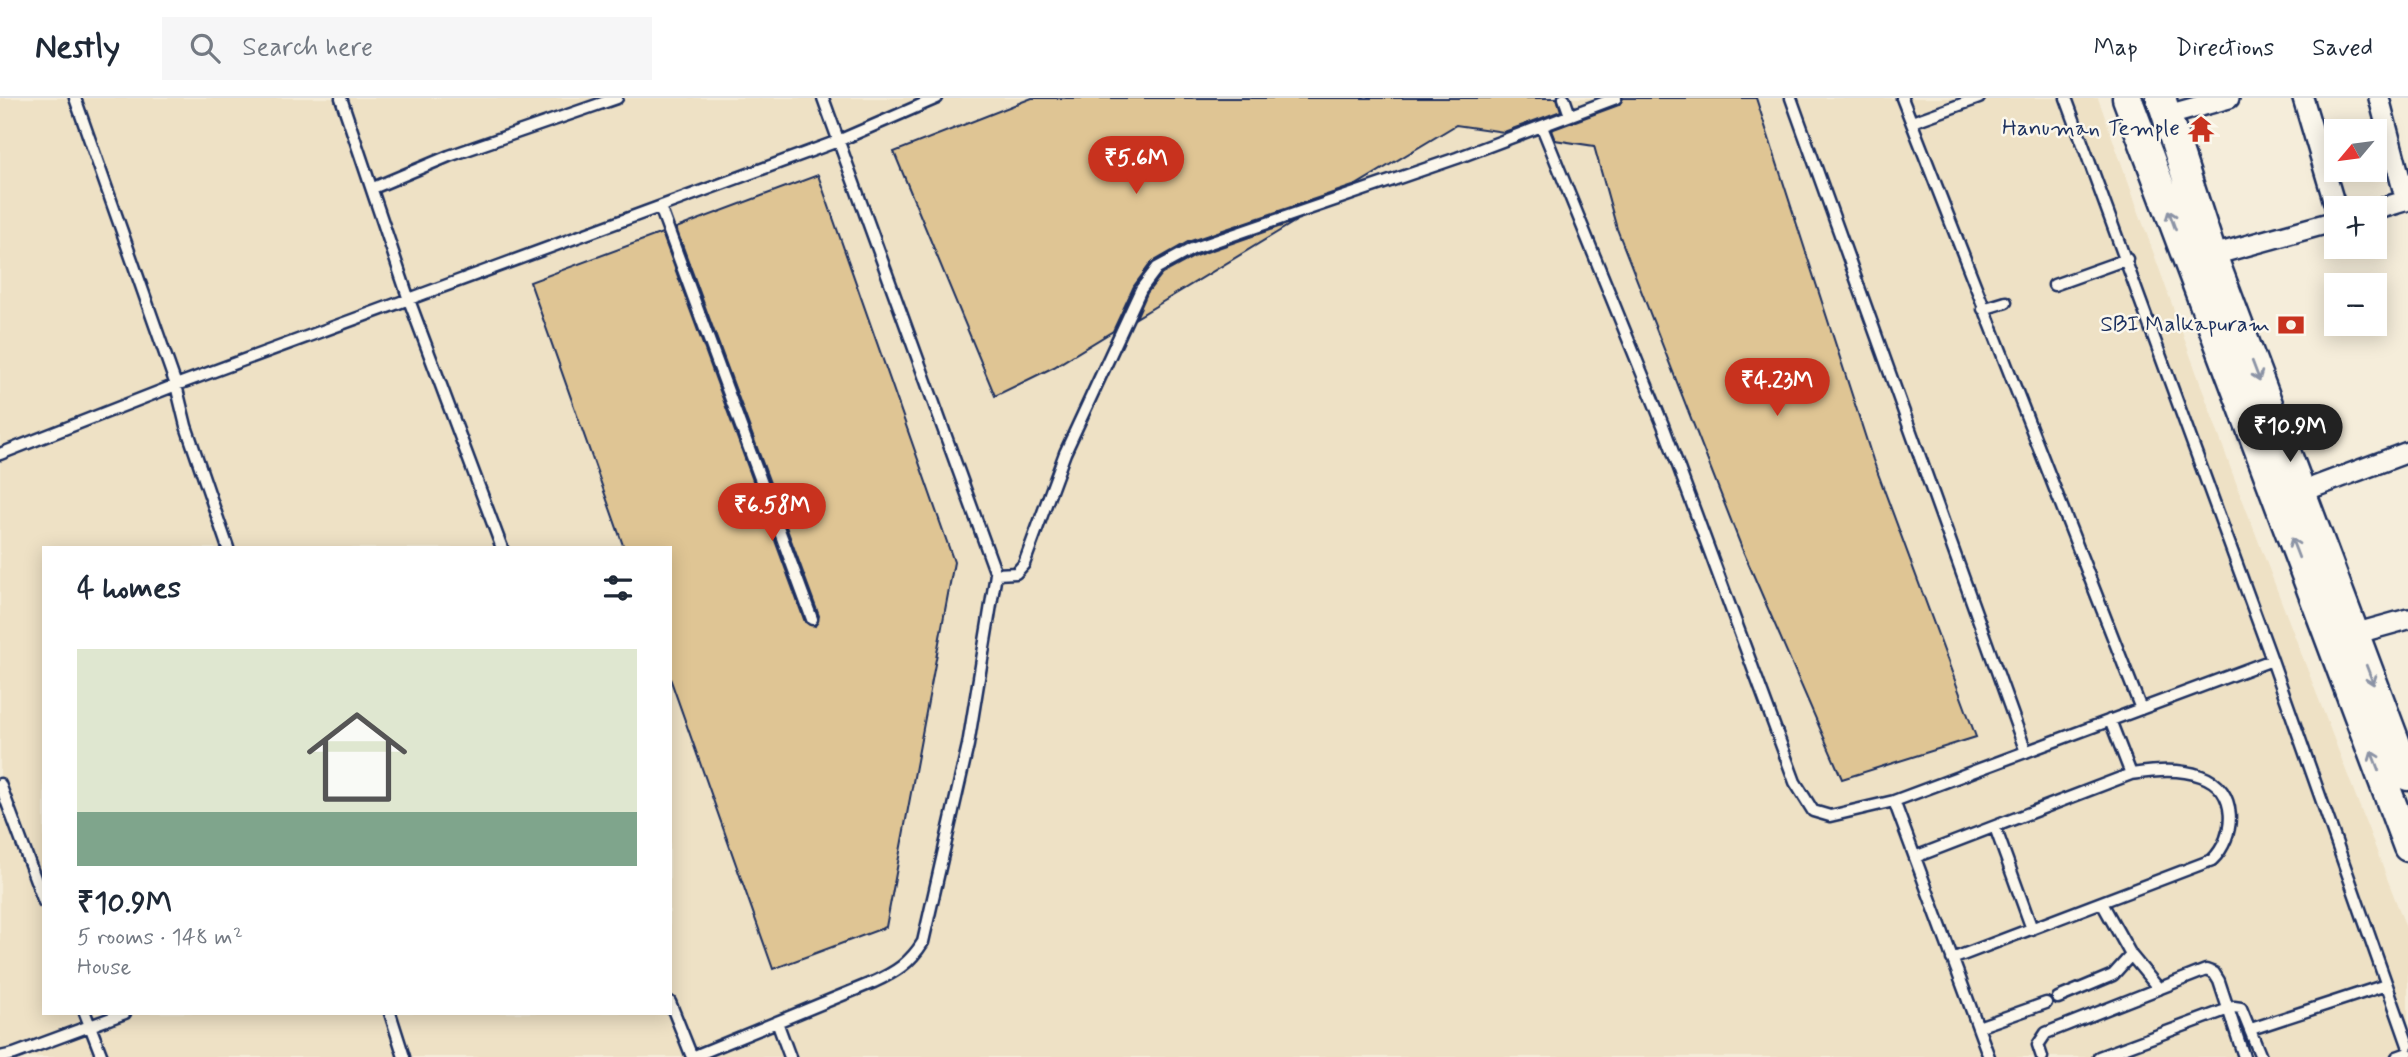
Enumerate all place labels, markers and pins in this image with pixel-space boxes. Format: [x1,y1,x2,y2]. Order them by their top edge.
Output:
place label: Hanuman Temple [2002,114,2180,144]
temple icon: Hanuman Temple [2186,114,2216,144]
pin: ₹5.6M [1087,136,1185,196]
place label: SBI Malkapuram [2100,310,2270,340]
bank icon: SBI Malkapuram [2276,310,2306,340]
pin: ₹4.23M [1720,358,1834,418]
pin: ₹10.9M [2233,404,2347,464]
pin: ₹6.58M [715,484,829,543]

